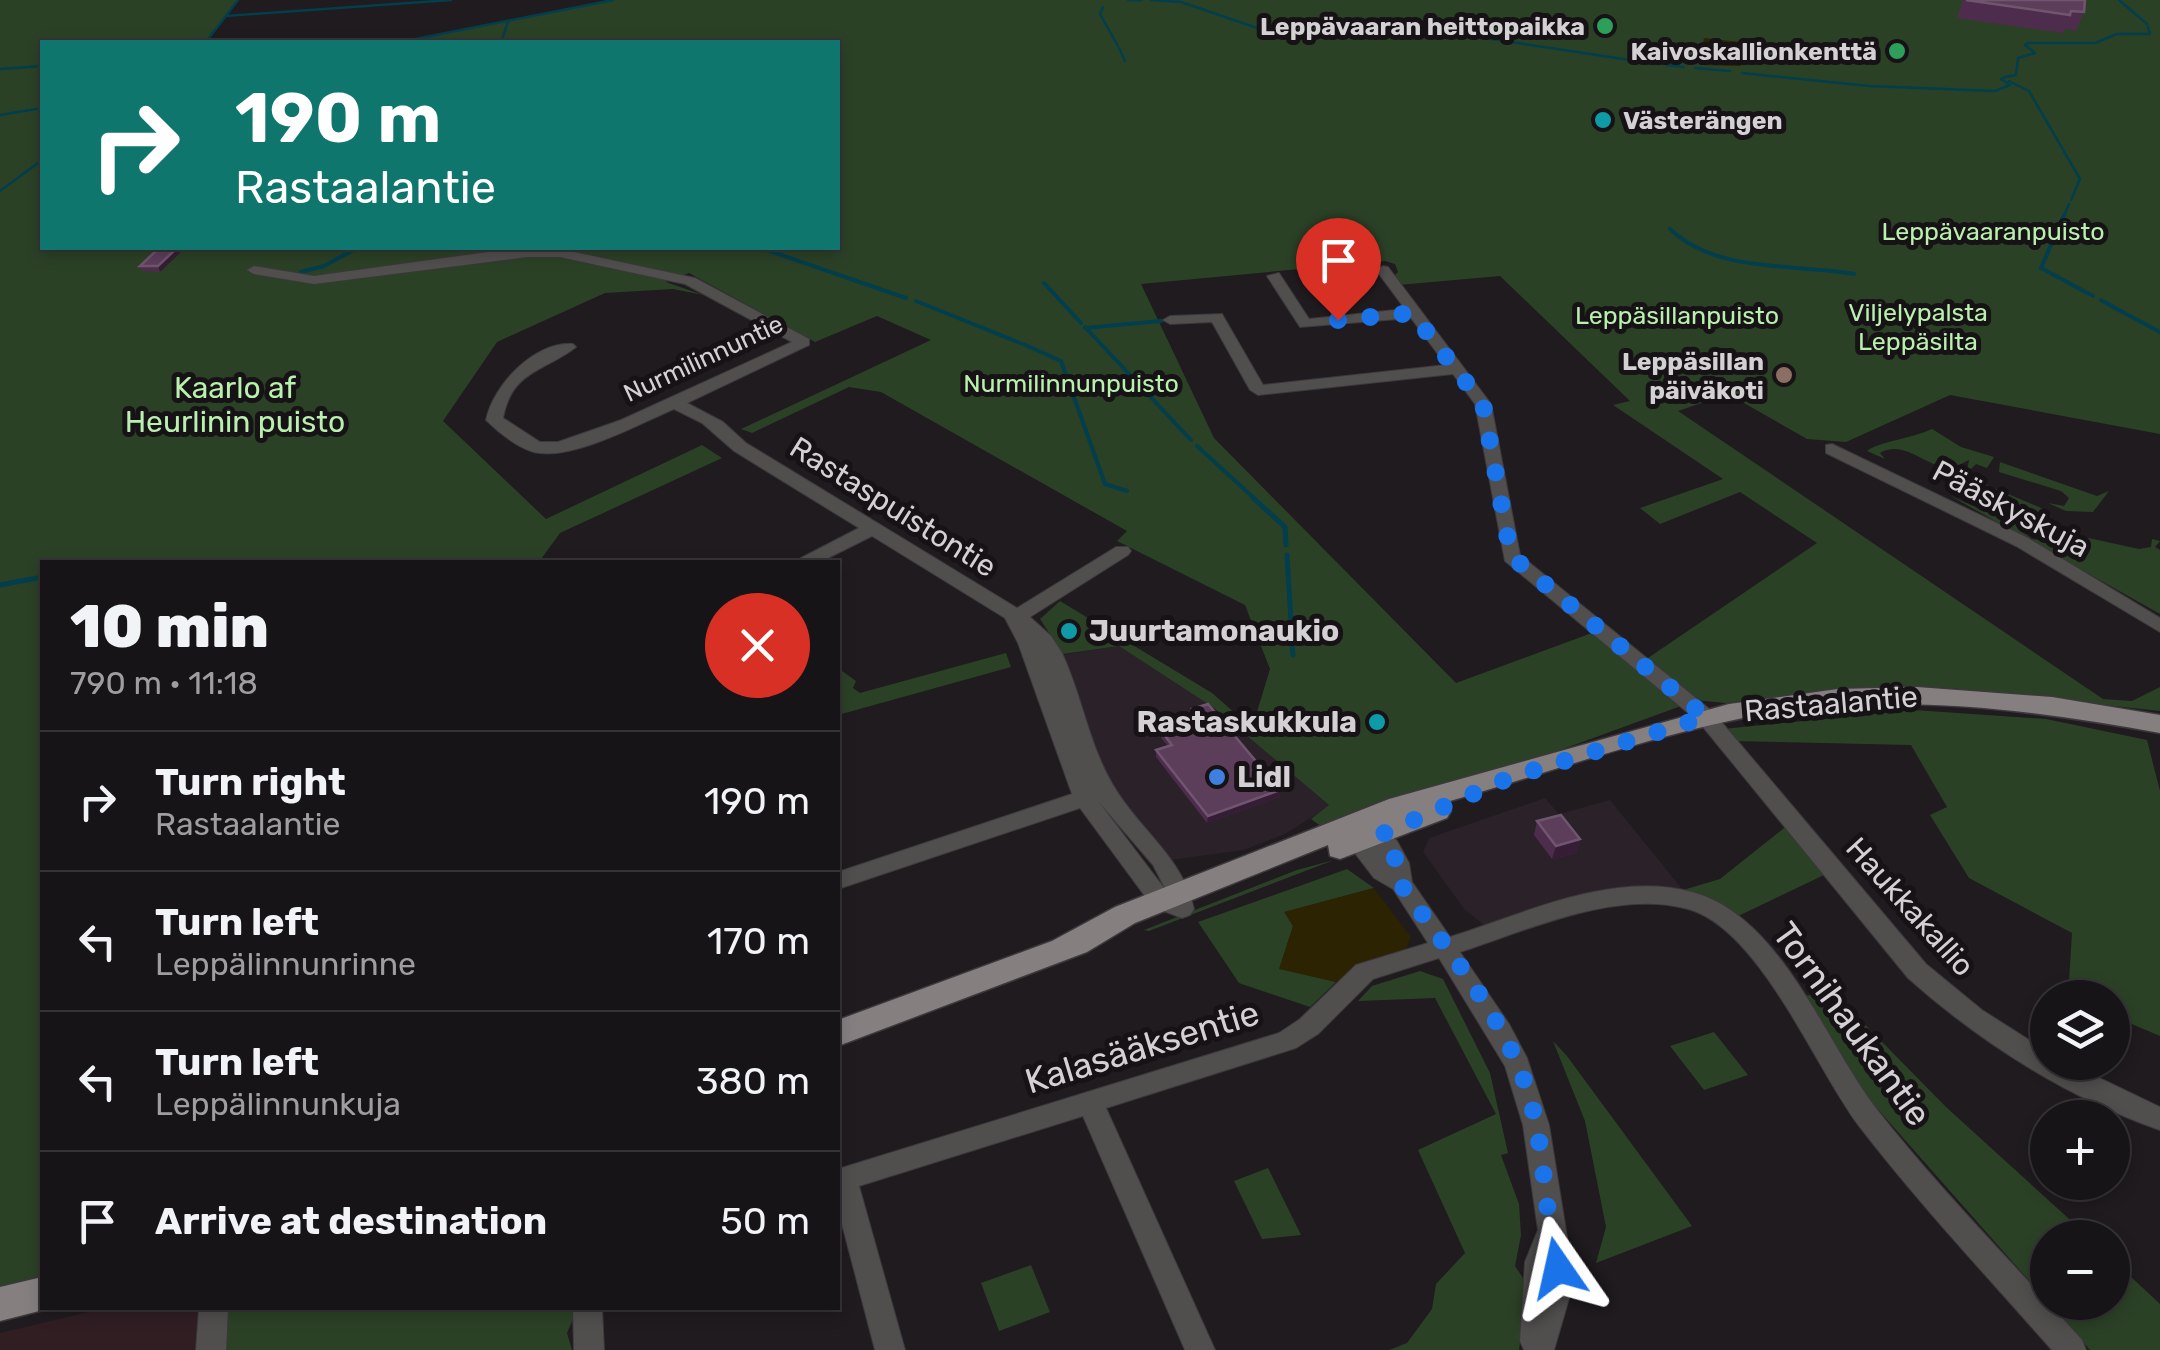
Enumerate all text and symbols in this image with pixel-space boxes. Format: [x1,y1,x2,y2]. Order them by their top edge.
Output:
place label: Leppävaaran heittopaikka [1260,12,1585,41]
marker: Leppävaaran heittopaikka [1594,15,1616,37]
place label: Kaivoskallionkenttä [1630,37,1877,66]
marker: Kaivoskallionkenttä [1886,40,1908,62]
text: 190 m [235,77,441,160]
icon: right [70,80,200,210]
place label: Västerängen [1623,106,1783,135]
marker: Västerängen [1592,109,1614,131]
text: Rastaalantie [235,161,496,214]
park label: Leppävaaranpuisto [1881,217,2105,246]
pin [1296,218,1381,321]
icon: arrive [1311,233,1366,288]
park label: Viljelypalsta Leppäsilta [1848,298,1988,356]
park label: Leppäsillanpuisto [1575,301,1779,330]
street label: Nurmilinnuntie [619,309,788,408]
place label: Leppäsillan päiväkoti [1622,347,1764,405]
marker: Leppäsillan päiväkoti [1773,364,1795,386]
park label: Nurmilinnunpuisto [963,369,1179,398]
park label: Kaarlo af Heurlinin puisto [125,370,345,440]
street label: Rastaspuistontie [783,429,1003,585]
street label: Pääskyskuja [1927,453,2095,565]
text: 10 min [70,591,269,662]
button: close [705,593,810,698]
place label: Juurtamonaukio [1089,613,1339,649]
marker: Juurtamonaukio [1058,620,1080,642]
text: 790 m · 11:18 [70,664,258,702]
street label: Rastaalantie [1743,678,1919,730]
place label: Rastaskukkula [1137,704,1357,740]
marker: Rastaskukkula [1366,711,1388,733]
text: Turn right [155,759,346,805]
place label: Lidl [1237,759,1291,795]
marker: Lidl [1206,766,1228,788]
icon: right [70,774,125,829]
text: 190 m [704,778,810,824]
text: Rastaalantie [155,805,341,843]
street label: Haukkakallio [1838,830,1982,984]
text: Turn left [155,899,319,945]
icon: left [70,914,125,969]
street label: Tornihaukantie [1764,914,1940,1134]
text: 170 m [707,918,810,964]
text: Leppälinnunrinne [155,945,416,983]
map controls [2030,980,2130,1320]
button: layers [2030,980,2130,1080]
street label: Kalasääksentie [1020,991,1264,1103]
text: Turn left [155,1039,319,1085]
icon: left [70,1054,125,1109]
text: 380 m [696,1058,810,1104]
text: Leppälinnunkuja [155,1085,401,1123]
button: + [2030,1100,2130,1200]
icon: arrive [70,1194,125,1249]
text: Arrive at destination [155,1198,547,1244]
text: 50 m [720,1198,810,1244]
position arrow [1506,1216,1610,1320]
button: − [2030,1220,2130,1320]

